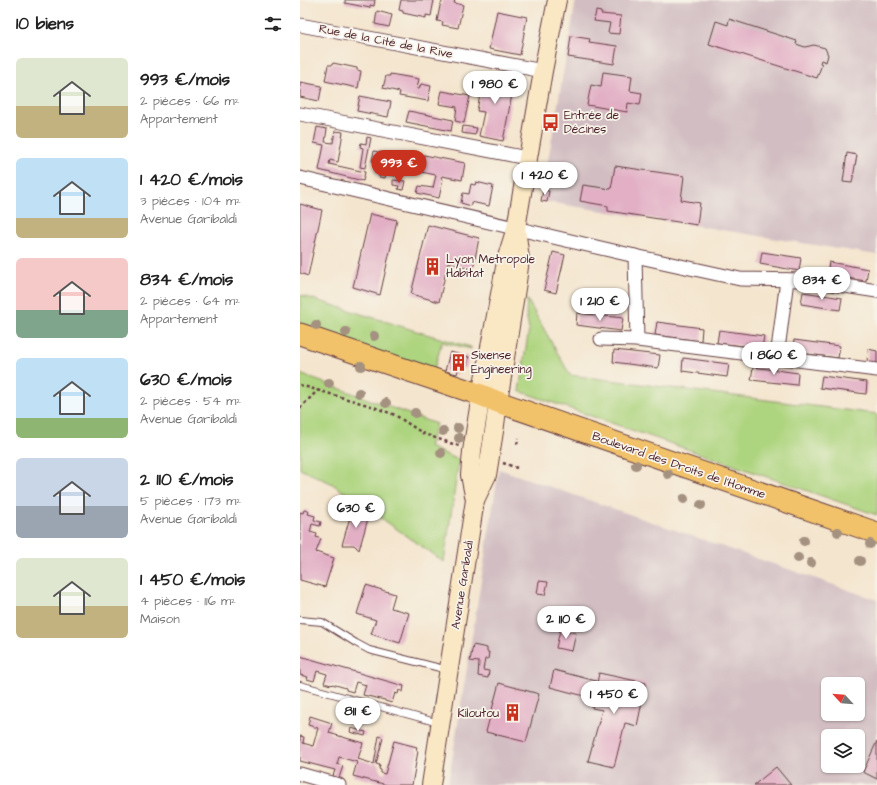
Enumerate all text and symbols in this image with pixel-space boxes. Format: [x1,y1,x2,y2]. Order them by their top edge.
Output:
text: 10 biens [16,12,74,36]
icon: filters [262,13,284,35]
street label: Rue de la Cité de la Rive [318,20,455,63]
text: 993 €/mois [140,68,230,92]
pin: 1 980 € [458,71,532,105]
icon: home [48,74,96,122]
text: 1 980 € [472,75,518,93]
text: 2 pièces · 66 m² [140,92,239,110]
place label: Entrée de Décines [564,107,620,138]
text: Appartement [140,110,218,128]
bus stop icon: Entrée de Décines [541,112,561,132]
pin: 993 € [371,150,427,184]
text: 993 € [381,154,417,172]
pin: 1 420 € [508,162,582,196]
text: 1 420 € [522,166,568,184]
text: 1 420 €/mois [140,168,243,192]
icon: home [48,174,96,222]
text: 3 pièces · 104 m² [140,192,241,210]
text: Avenue Garibaldi [140,210,237,228]
place label: Lyon Metropole Habitat [446,251,535,282]
building icon: Lyon Metropole Habitat [423,256,443,276]
pin: 834 € [794,267,850,301]
text: 834 €/mois [140,268,233,292]
text: 834 € [802,271,842,289]
icon: home [48,274,96,322]
pin: 1 210 € [563,288,637,322]
text: 2 pièces · 64 m² [140,292,240,310]
text: 1 210 € [580,292,620,310]
text: Appartement [140,310,218,328]
pin: 1 860 € [737,342,811,376]
text: 1 860 € [750,346,798,364]
place label: Sixense Engineering [471,347,532,379]
building icon: Sixense Engineering [448,352,468,372]
text: 630 €/mois [140,368,232,392]
icon: home [48,374,96,422]
text: 2 pièces · 54 m² [140,392,241,410]
text: Avenue Garibaldi [140,410,237,428]
street label: Boulevard des Droits de l'Homme [590,428,768,503]
text: 2 110 €/mois [140,468,234,492]
icon: home [48,474,96,522]
text: 5 pièces · 173 m² [140,492,241,510]
pin: 630 € [328,495,384,529]
text: 630 € [337,499,375,517]
text: Avenue Garibaldi [140,510,237,528]
street label: Avenue Garibaldi [447,539,478,631]
text: 1 450 €/mois [140,568,245,592]
icon: home [48,574,96,622]
text: 4 pièces · 116 m² [140,592,236,610]
pin: 2 110 € [529,606,603,640]
text: Maison [140,610,180,628]
text: 2 110 € [546,610,586,628]
north arrow [821,677,865,721]
map controls [821,677,865,773]
pin: 1 450 € [577,681,651,715]
text: 1 450 € [590,685,638,703]
pin: 811 € [330,698,386,732]
text: 811 € [344,702,372,720]
building icon: Kiloutou [502,703,522,723]
place label: Kiloutou [457,705,499,722]
button: layers [821,729,865,773]

